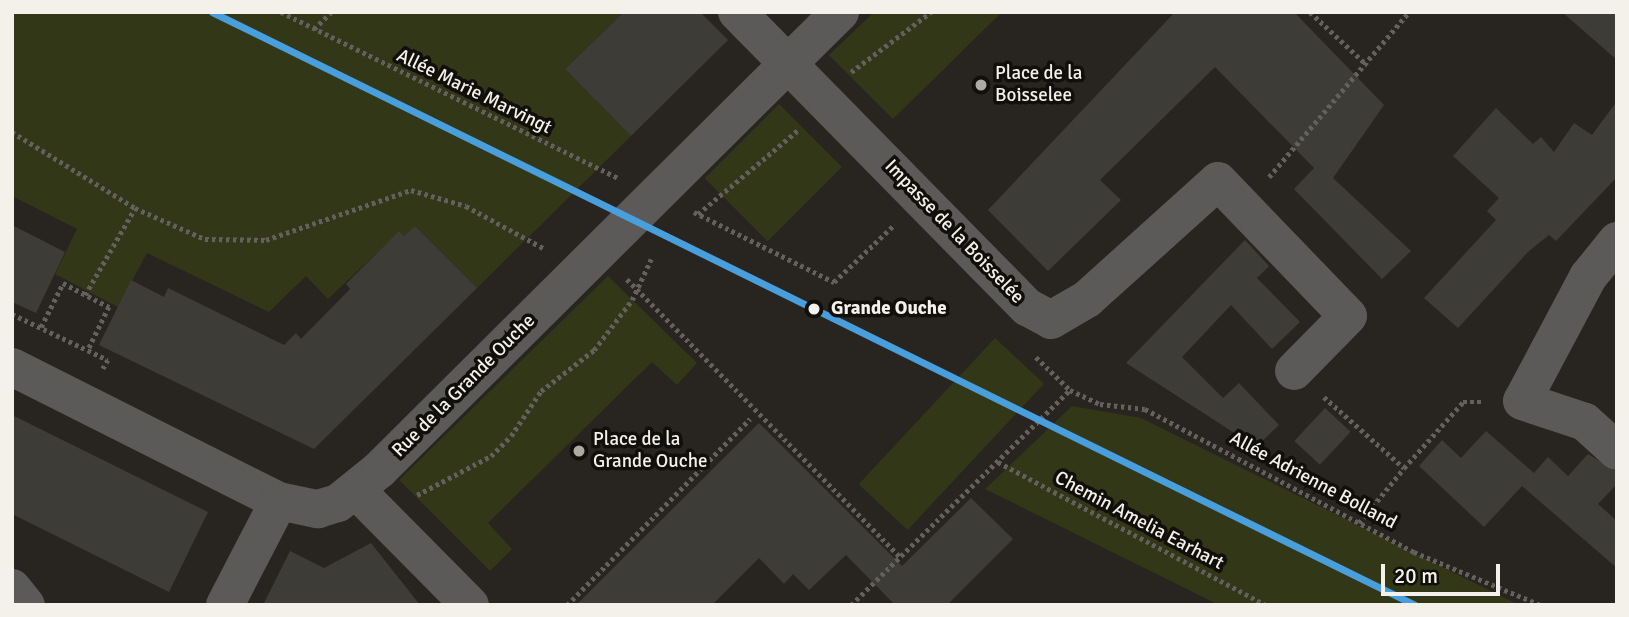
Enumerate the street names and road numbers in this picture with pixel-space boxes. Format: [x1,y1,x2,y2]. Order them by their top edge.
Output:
street label: Allée Marie Marvingt [393,45,555,139]
street label: Impasse de la Boisselée [879,155,1029,309]
street label: Rue de la Grande Ouche [388,310,540,462]
street label: Allée Adrienne Bolland [1226,427,1400,535]
street label: Chemin Amelia Earhart [1051,467,1227,575]

